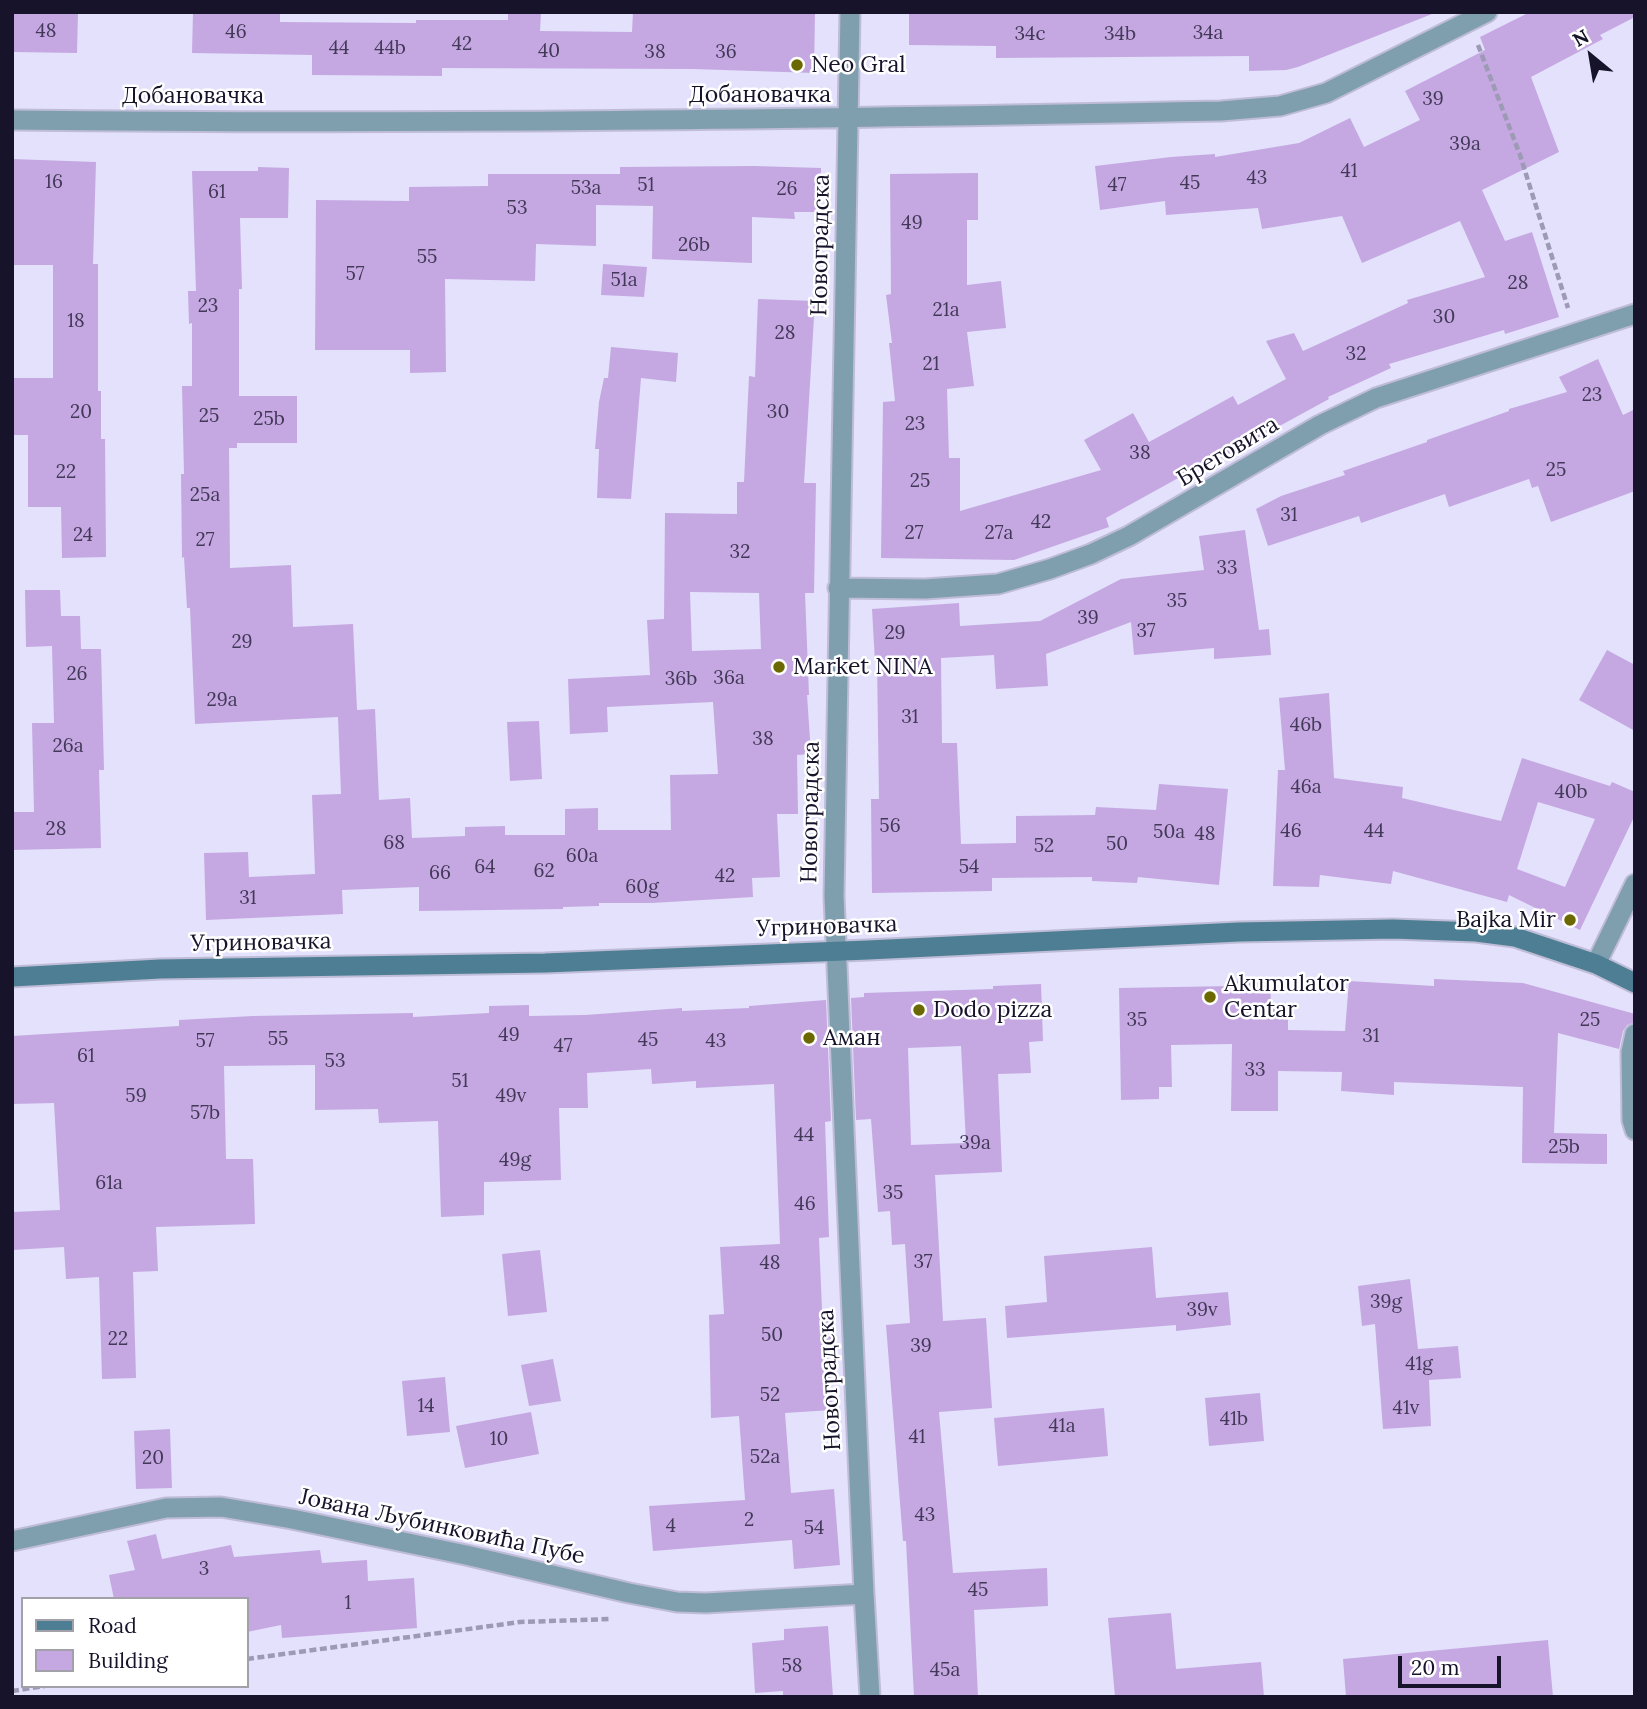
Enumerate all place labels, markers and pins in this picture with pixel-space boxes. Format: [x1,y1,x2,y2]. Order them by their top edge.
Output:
place label: Neo Gral [811,51,906,79]
marker: Neo Gral [789,57,805,73]
place label: Market NINA [793,653,932,681]
marker: Market NINA [771,659,787,675]
place label: Bajka Mir [1456,906,1556,934]
marker: Bajka Mir [1562,912,1578,928]
place label: Akumulator Centar [1224,970,1349,1024]
marker: Akumulator Centar [1202,989,1218,1005]
place label: Dodo pizza [933,996,1052,1024]
marker: Dodo pizza [911,1002,927,1018]
place label: Аман [823,1024,881,1052]
marker: Аман [801,1030,817,1046]

